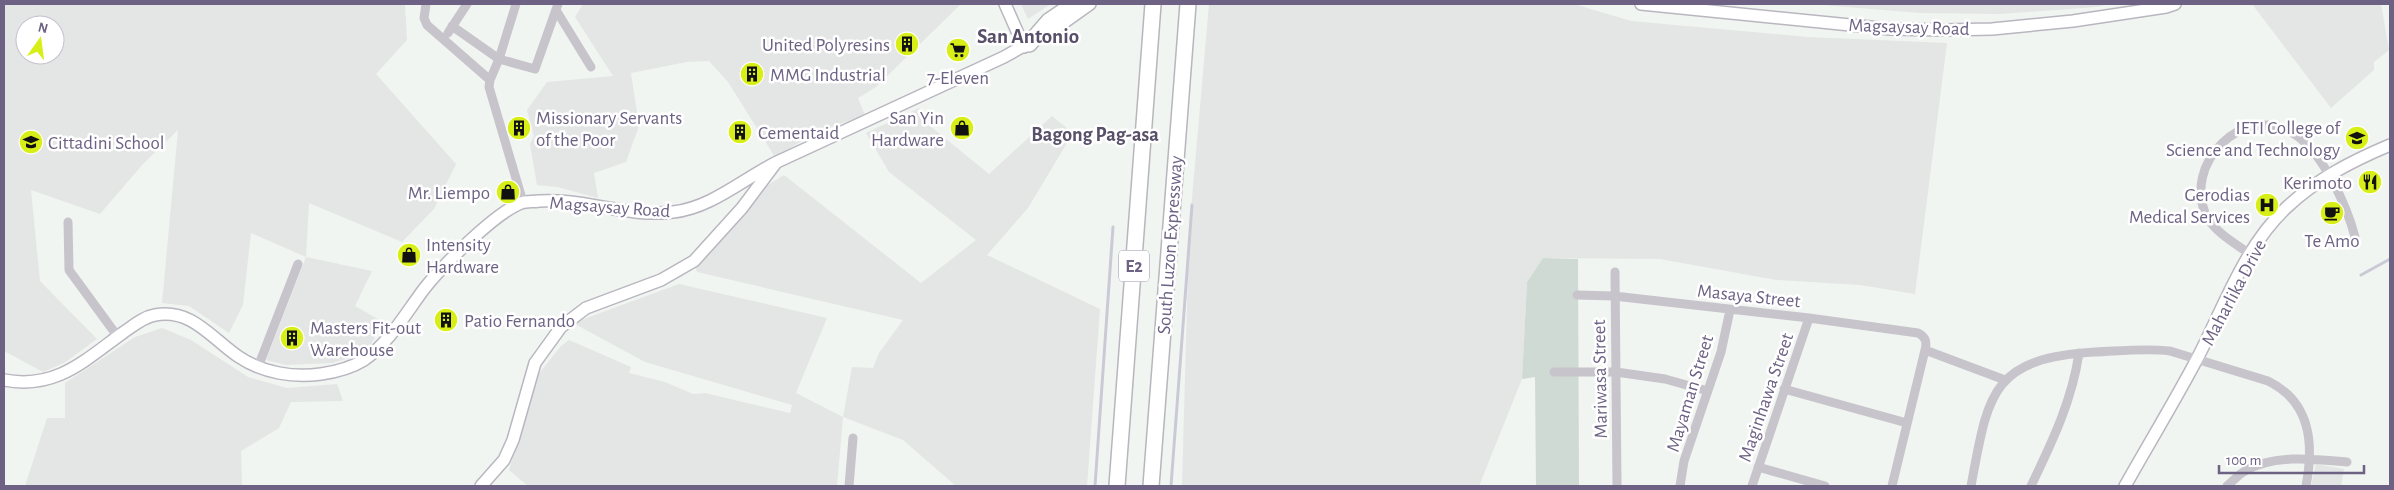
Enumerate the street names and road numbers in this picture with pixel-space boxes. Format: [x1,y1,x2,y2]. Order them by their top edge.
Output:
street label: Magsaysay Road [1848,16,1970,39]
street label: South Luzon Expressway [1155,155,1186,335]
street label: Magsaysay Road [549,194,671,221]
street label: Maharlika Drive [2198,236,2270,349]
road number: E2 [1119,250,1149,282]
street label: Masaya Street [1696,282,1801,311]
street label: Mariwasa Street [1590,319,1611,439]
street label: Maginhawa Street [1735,331,1797,464]
street label: Mayaman Street [1664,333,1717,454]

